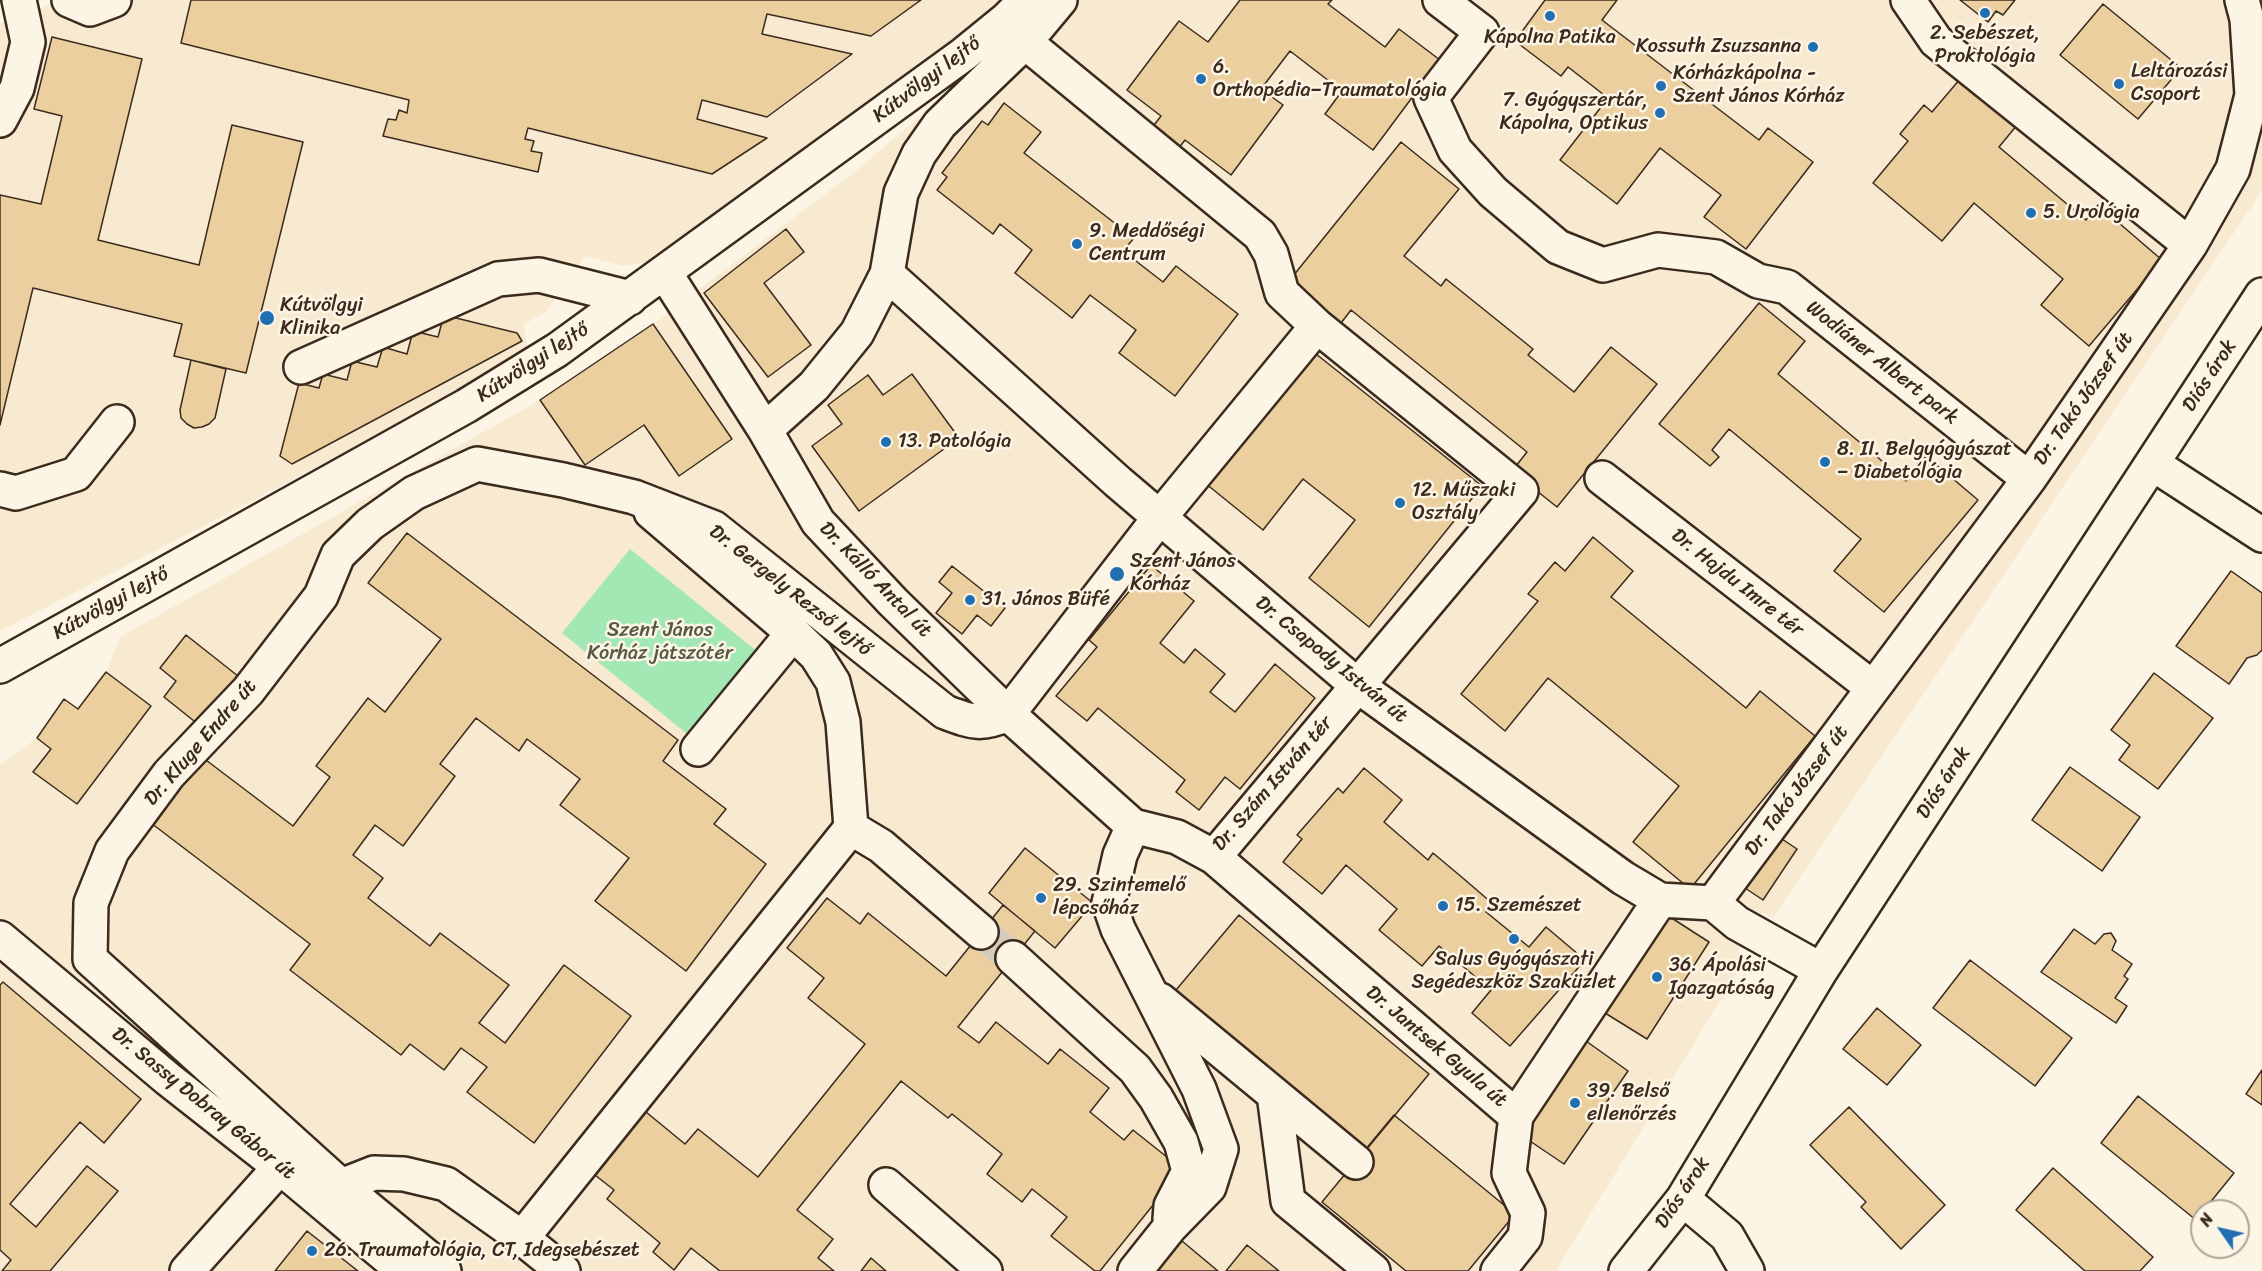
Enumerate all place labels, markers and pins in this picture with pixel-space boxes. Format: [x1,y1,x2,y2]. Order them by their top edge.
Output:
marker: 2. Sebészet, Proktológia [1978,6,1992,20]
marker: Kápolna Patika [1543,9,1557,23]
place label: 2. Sebészet, Proktológia [1930,22,2040,69]
place label: Kápolna Patika [1484,26,1616,50]
place label: Kossuth Zsuzsanna [1636,35,1801,59]
marker: Kossuth Zsuzsanna [1806,40,1820,54]
place label: 6. Orthopédia–Traumatológia [1213,56,1447,103]
place label: Leltározási Csoport [2131,60,2228,107]
place label: Kórházkápolna - Szent János Kórház [1673,62,1845,109]
marker: 6. Orthopédia–Traumatológia [1194,72,1208,86]
marker: Leltározási Csoport [2112,77,2126,91]
marker: Kórházkápolna - Szent János Kórház [1654,79,1668,93]
place label: 7. Gyógyszertár, Kápolna, Optikus [1500,89,1648,136]
marker: 7. Gyógyszertár, Kápolna, Optikus [1653,106,1667,120]
place label: 5. Urológia [2043,201,2140,225]
marker: 5. Urológia [2024,206,2038,220]
place label: 9. Meddőségi Centrum [1089,220,1204,267]
marker: 9. Meddőségi Centrum [1070,237,1084,251]
place label: Kútvölgyi Klinika [280,294,363,341]
marker: Kútvölgyi Klinika [258,309,276,327]
place label: 13. Patológia [898,430,1011,454]
marker: 13. Patológia [879,435,893,449]
place label: 8. II. Belgyógyászat – Diabetológia [1837,438,2012,485]
marker: 8. II. Belgyógyászat – Diabetológia [1818,455,1832,469]
place label: 12. Műszaki Osztály [1412,479,1515,526]
marker: 12. Műszaki Osztály [1393,496,1407,510]
place label: Szent János Kórház [1130,550,1236,597]
marker: Szent János Kórház [1108,565,1126,583]
place label: 31. János Büfé [982,588,1110,612]
marker: 31. János Büfé [963,593,977,607]
place label: 29. Szintemelő lépcsőház [1053,874,1186,921]
marker: 29. Szintemelő lépcsőház [1034,891,1048,905]
place label: 15. Szemészet [1455,894,1582,918]
marker: 15. Szemészet [1436,899,1450,913]
marker: Salus Gyógyászati Segédeszköz Szaküzlet [1507,932,1521,946]
place label: Salus Gyógyászati Segédeszköz Szaküzlet [1412,948,1616,995]
place label: 36. Ápolási Igazgatóság [1669,954,1775,1001]
marker: 36. Ápolási Igazgatóság [1650,970,1664,984]
place label: 39. Belső ellenőrzés [1587,1080,1676,1127]
marker: 39. Belső ellenőrzés [1568,1096,1582,1110]
place label: 26. Traumatológia, CT, Idegsebészet [324,1239,639,1263]
marker: 26. Traumatológia, CT, Idegsebészet [305,1244,319,1258]

